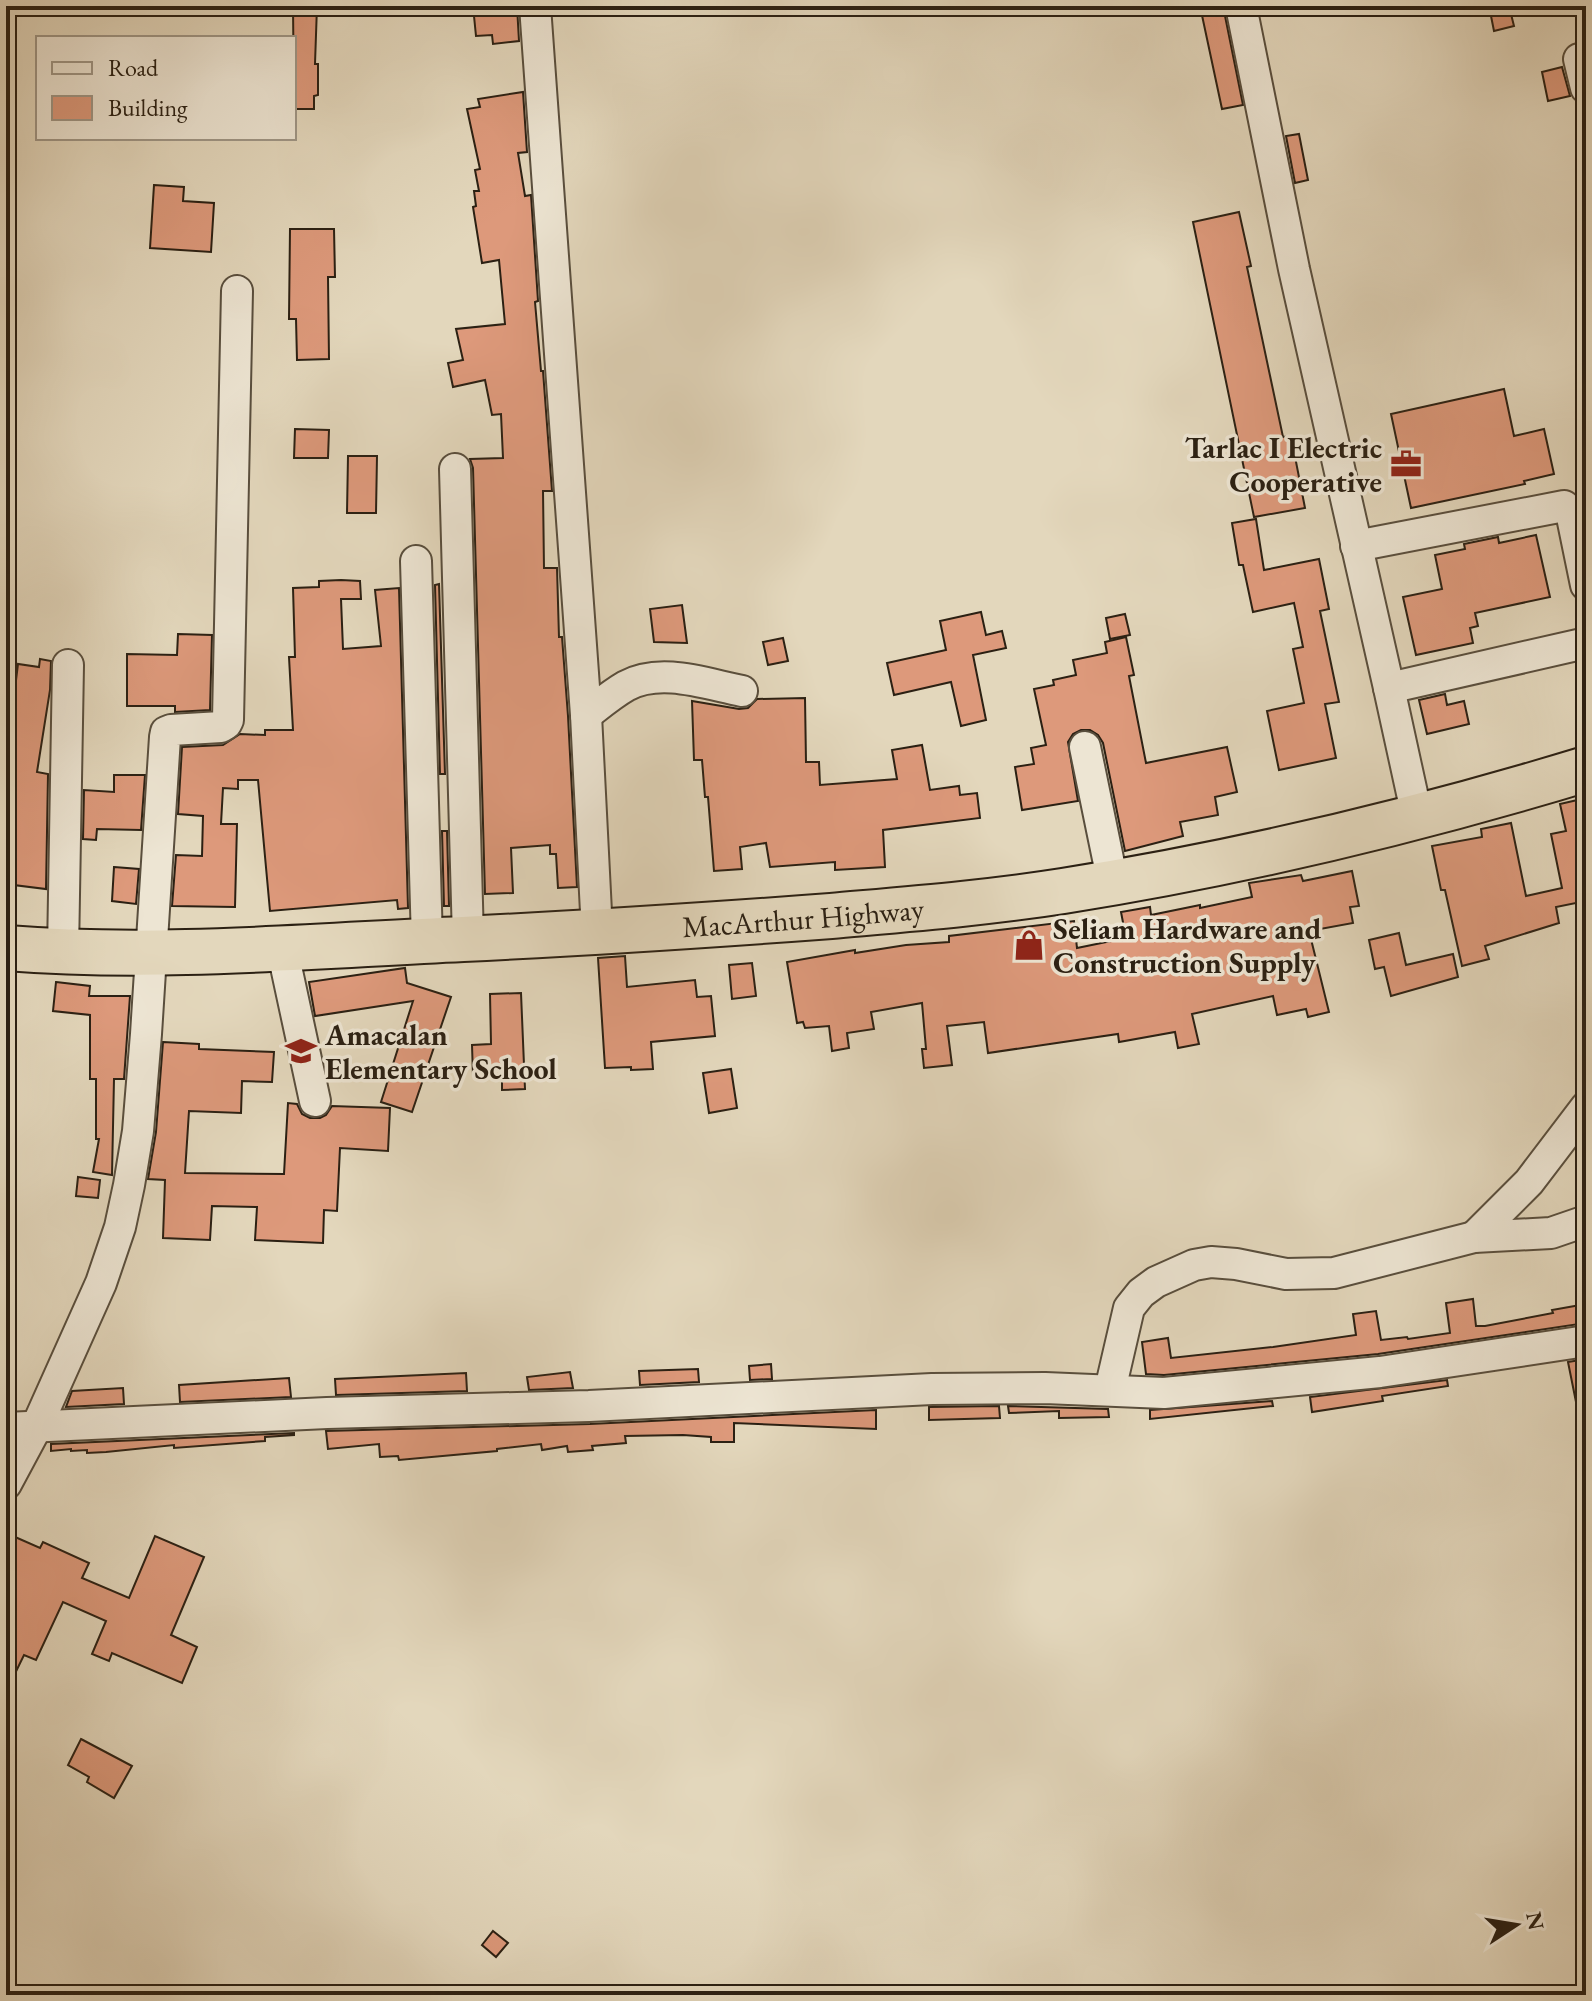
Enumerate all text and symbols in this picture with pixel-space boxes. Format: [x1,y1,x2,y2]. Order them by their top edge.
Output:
legend [36,36,296,140]
text: Road [108,52,159,83]
text: Building [108,92,188,123]
place label: Tarlac I Electric Cooperative [1185,428,1382,501]
office icon: Tarlac I Electric Cooperative [1389,447,1423,481]
street label: MacArthur Highway [681,888,926,946]
place label: Seliam Hardware and Construction Supply [1053,909,1322,982]
shop icon: Seliam Hardware and Construction Supply [1012,928,1046,962]
place label: Amacalan Elementary School [324,1015,557,1088]
school or university icon: Amacalan Elementary School [284,1034,318,1068]
north arrow [1476,1885,1556,1965]
text: N [1519,1909,1551,1933]

